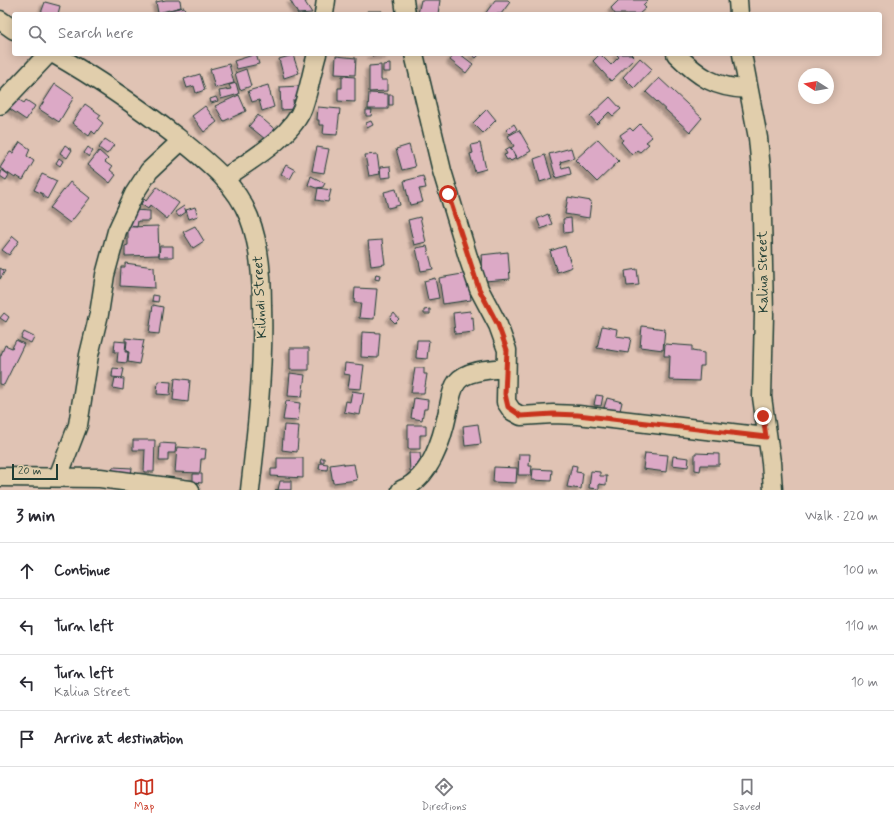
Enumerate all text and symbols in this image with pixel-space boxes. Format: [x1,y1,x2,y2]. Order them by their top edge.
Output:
search box [12,12,882,56]
icon: search [26,23,48,45]
text: Search here [58,24,134,44]
north arrow [798,68,834,104]
route start [439,185,457,203]
street label: Kaliua Street [753,230,773,313]
street label: Kilindi Street [249,255,271,339]
route end [754,407,772,425]
scale bar [12,462,58,481]
text: 20 m [18,464,41,478]
text: 3 min [16,505,55,527]
text: Walk · 220 m [805,508,878,525]
icon: ahead [16,560,38,582]
text: Continue [54,561,110,581]
text: 100 m [843,562,878,579]
icon: left [16,616,38,638]
text: Turn left [54,617,114,637]
text: 110 m [845,618,878,635]
text: Turn left [54,664,114,684]
icon: left [16,672,38,694]
text: 10 m [851,674,878,691]
text: Kaliua Street [54,684,130,701]
icon: arrive [16,728,38,750]
text: Arrive at destination [54,729,183,749]
tab: Map [133,776,155,814]
tab: Directions [421,776,467,814]
tab: Saved [733,776,761,814]

